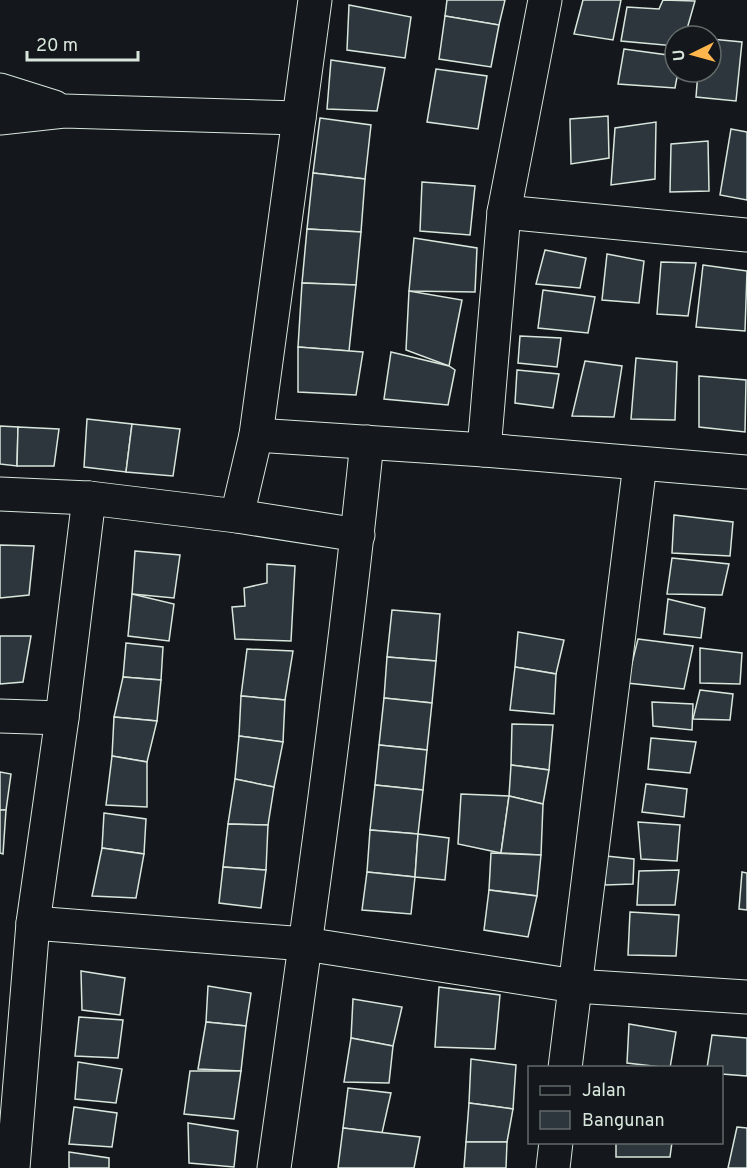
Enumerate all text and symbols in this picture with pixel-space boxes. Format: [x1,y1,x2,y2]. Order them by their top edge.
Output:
scale bar [27,24,138,62]
north arrow [663,24,723,84]
text: 20 m [36,35,78,58]
text: U [670,49,691,62]
legend [528,1066,723,1144]
text: Jalan [582,1080,626,1103]
text: Bangunan [582,1110,665,1133]

